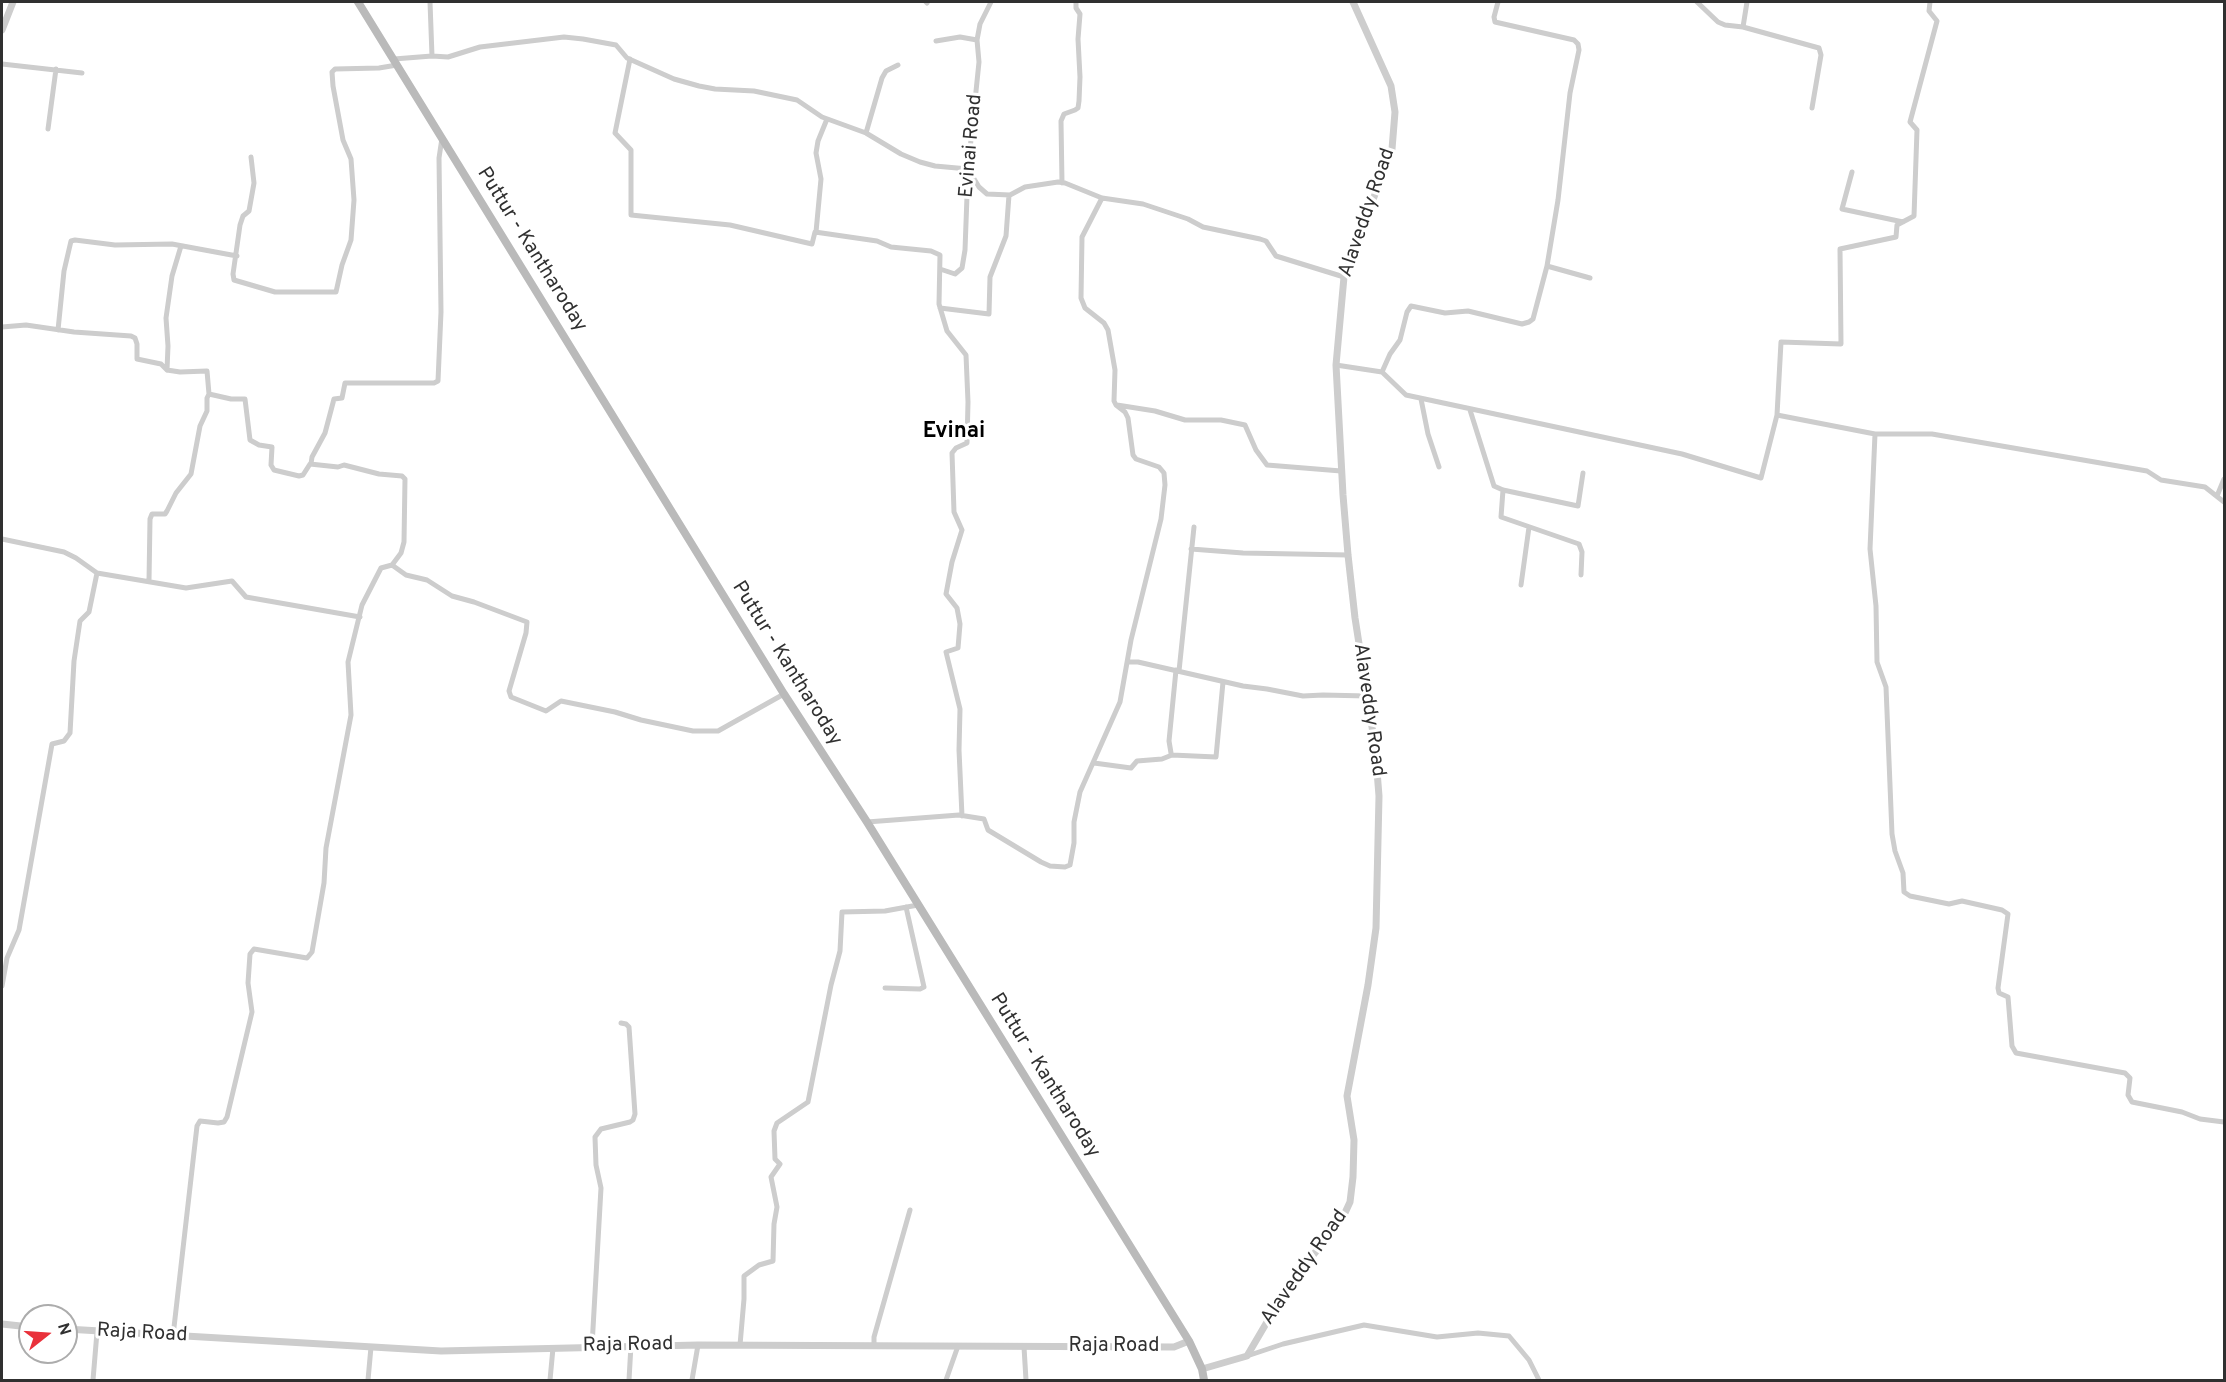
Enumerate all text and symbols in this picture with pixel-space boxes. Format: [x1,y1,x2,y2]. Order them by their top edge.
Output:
street label: Evinai Road [956,93,988,199]
street label: Alaveddy Road [1335,145,1401,281]
street label: Puttur - Kantharoday [471,163,591,337]
district label: Evinai [923,420,985,446]
street label: Puttur - Kantharoday [726,577,846,751]
street label: Alaveddy Road [1347,642,1389,778]
street label: Puttur - Kantharoday [984,989,1104,1163]
street label: Alaveddy Road [1257,1206,1353,1330]
north arrow [18,1304,78,1364]
street label: Raja Road [96,1320,188,1348]
text: N [52,1321,75,1338]
street label: Raja Road [582,1333,674,1359]
street label: Raja Road [1069,1335,1159,1359]

